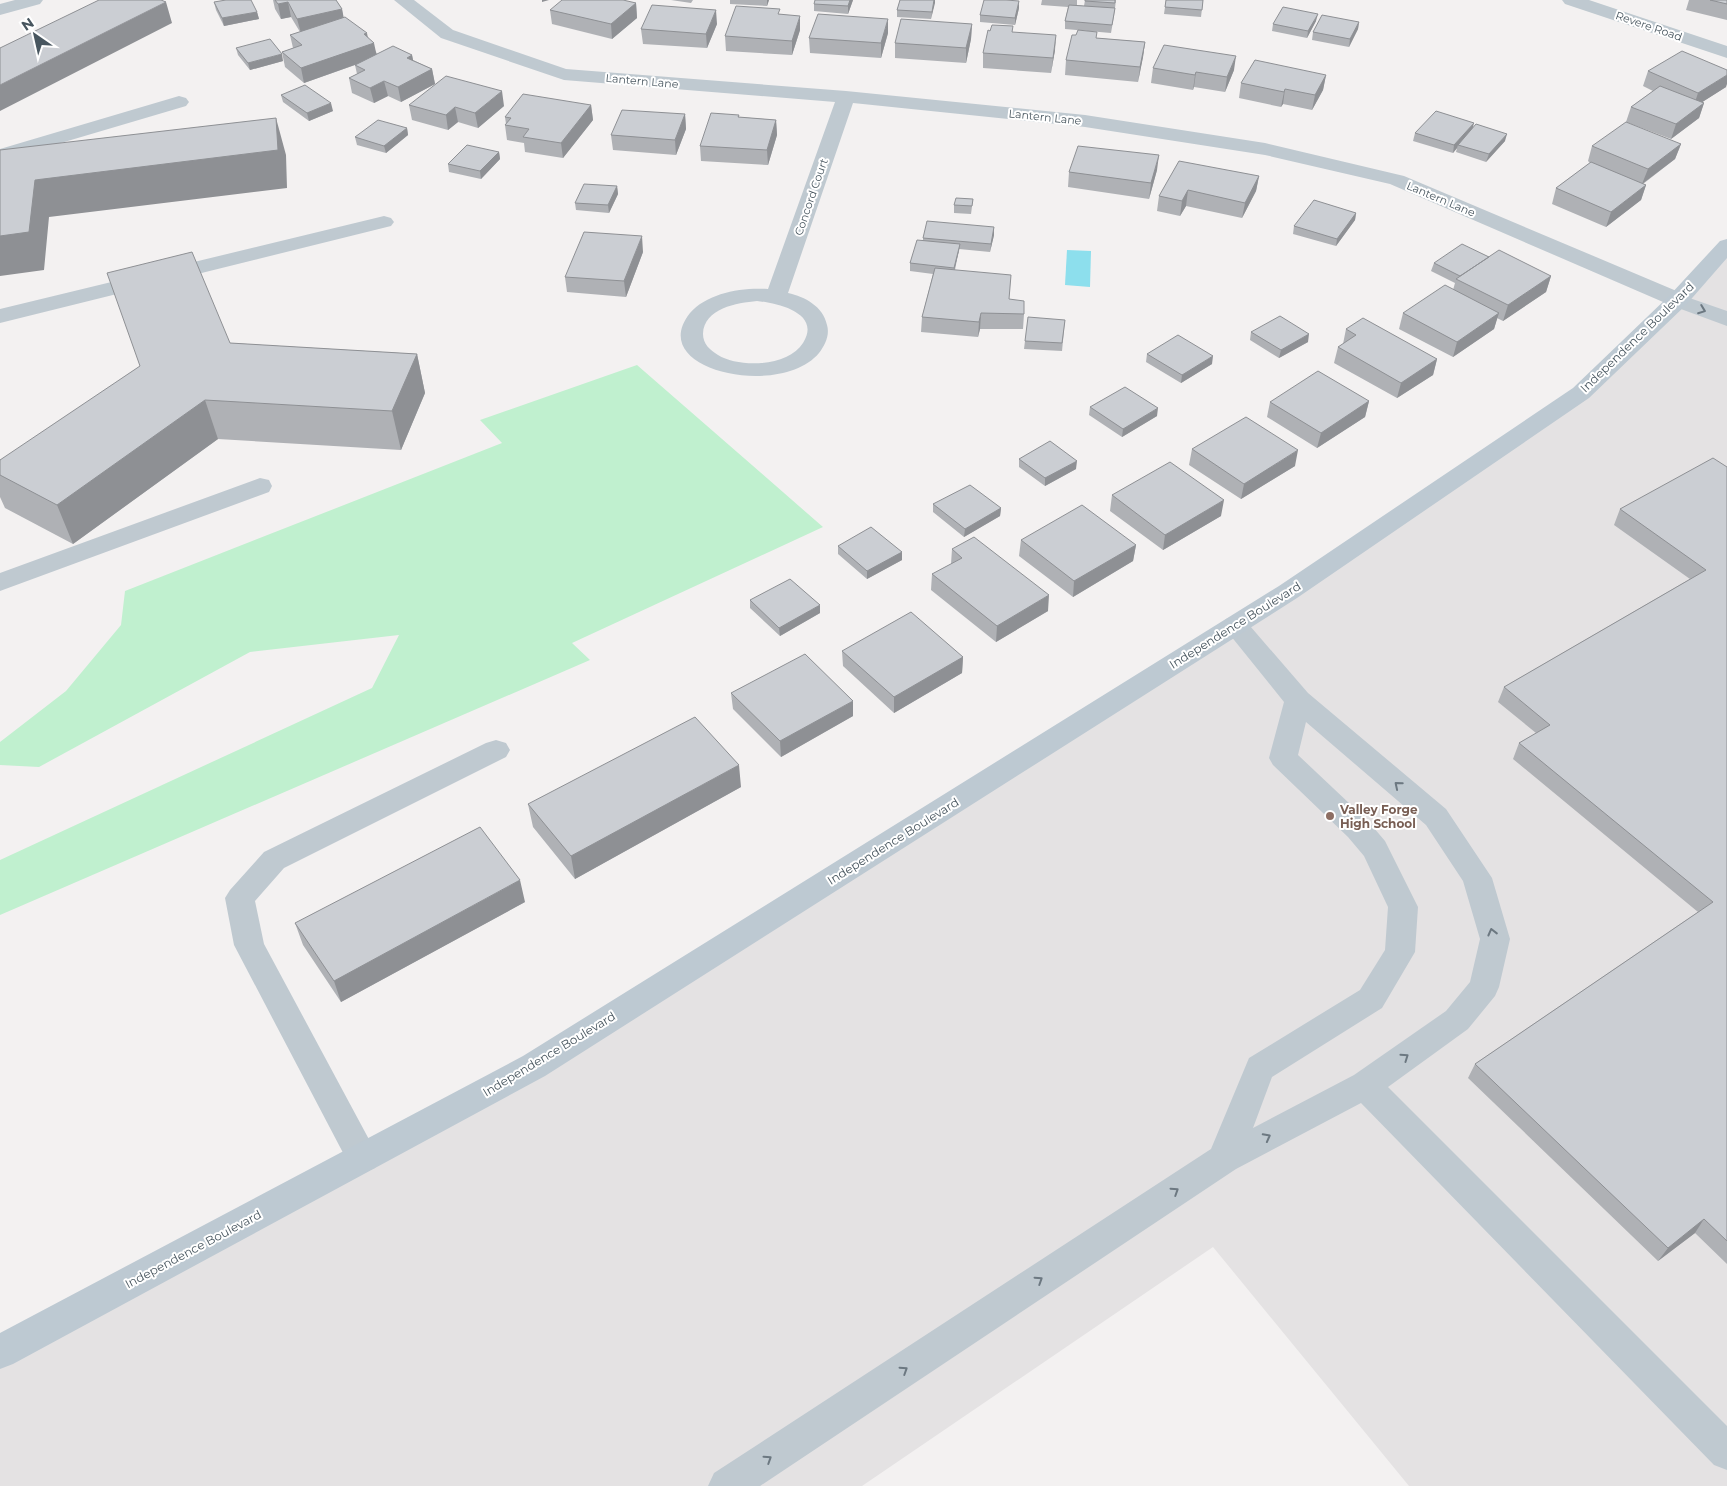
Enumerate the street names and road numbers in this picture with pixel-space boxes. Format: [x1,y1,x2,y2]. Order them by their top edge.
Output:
street label: Revere Road [1614,8,1684,44]
street label: Lantern Lane [605,71,679,91]
street label: Lantern Lane [1008,106,1082,128]
street label: Concord Court [791,156,831,237]
street label: Lantern Lane [1405,178,1478,220]
street label: Independence Boulevard [1577,279,1697,395]
street label: Independence Boulevard [1166,578,1304,672]
street label: Independence Boulevard [824,794,962,888]
street label: Independence Boulevard [480,1008,618,1100]
street label: Independence Boulevard [122,1207,264,1291]

